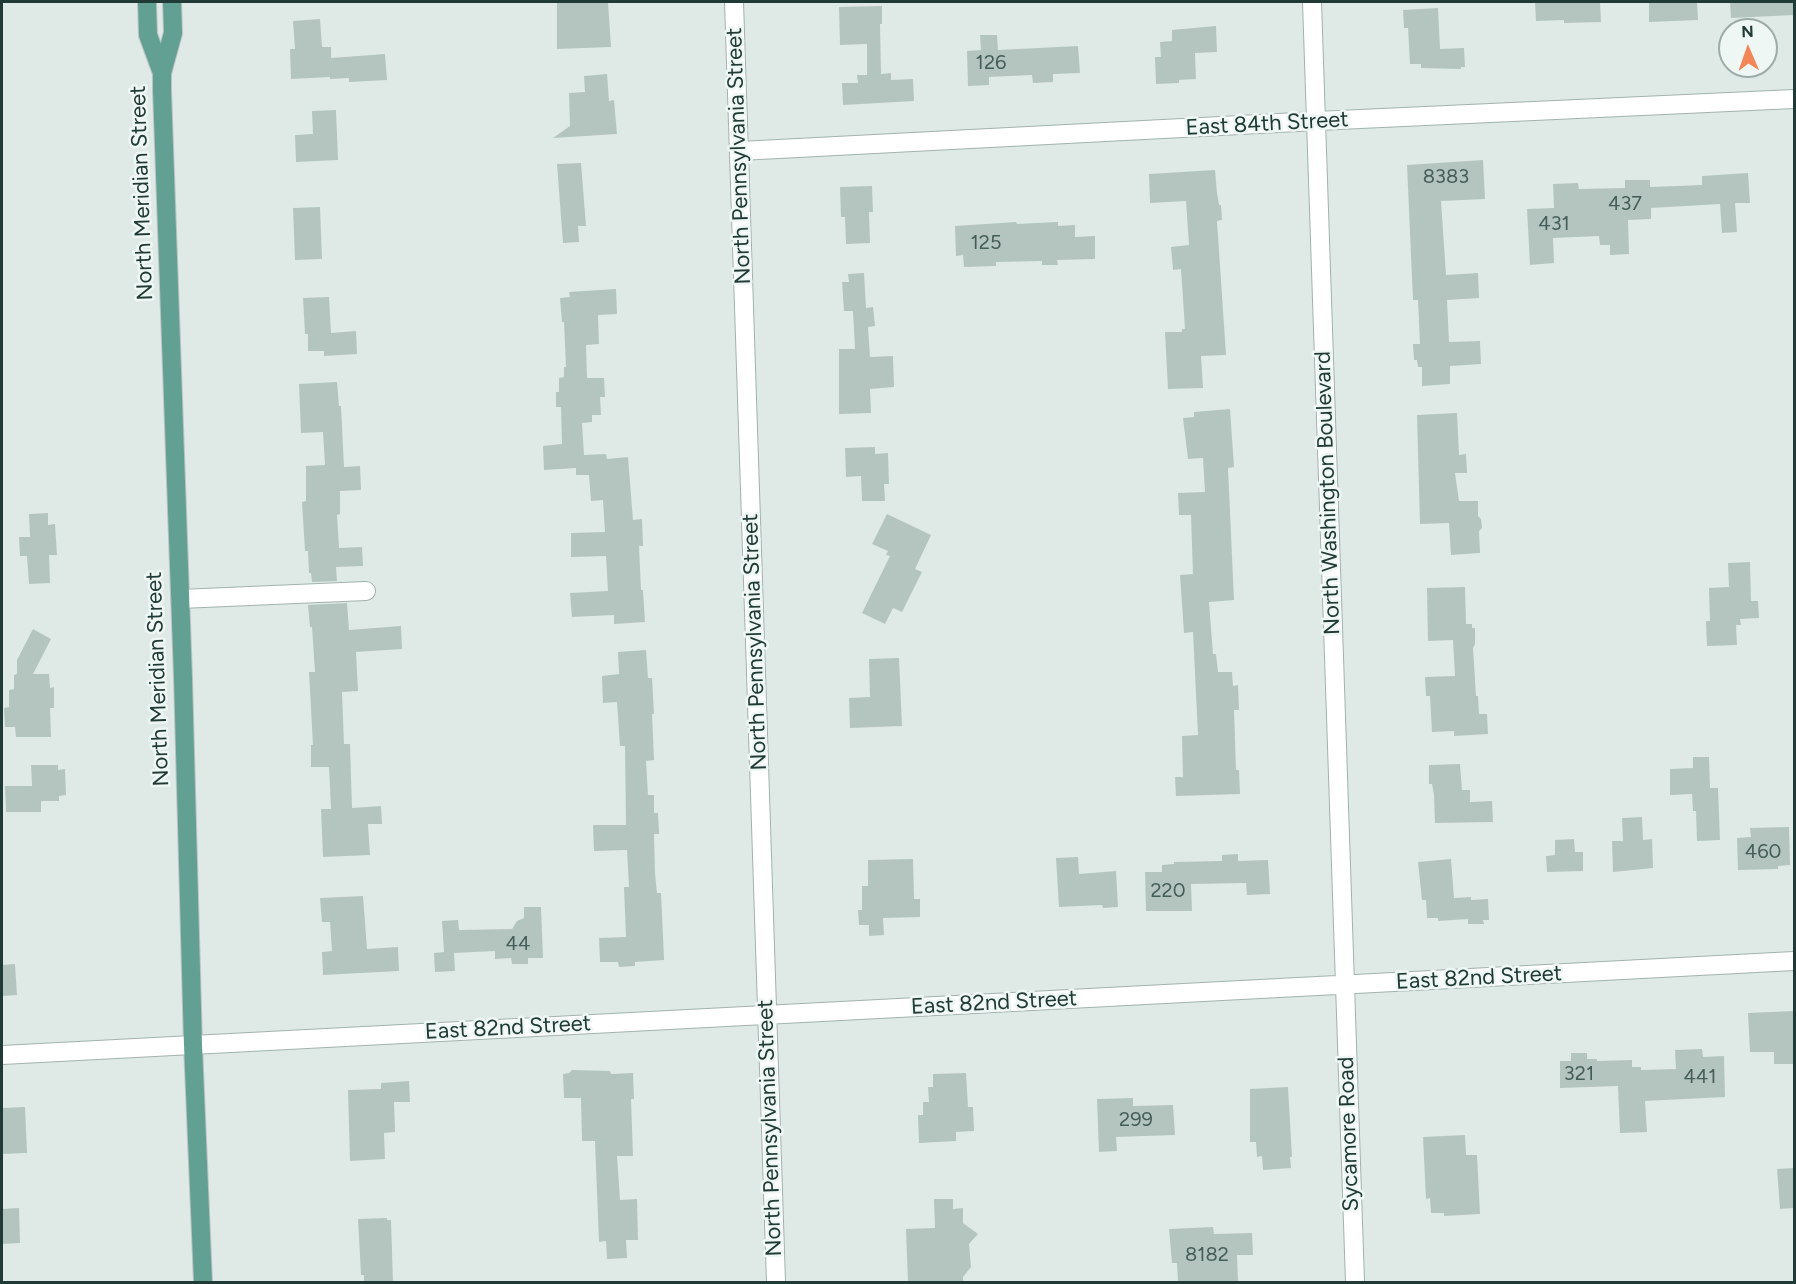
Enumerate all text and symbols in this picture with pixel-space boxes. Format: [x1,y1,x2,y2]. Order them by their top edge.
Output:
north arrow [1718,18,1778,78]
text: N [1741,22,1754,41]
street label: North Pennsylvania Street [721,27,757,285]
house number: 126 [976,51,1006,75]
street label: North Meridian Street [125,85,159,301]
street label: East 84th Street [1185,107,1349,141]
house number: 8383 [1423,165,1469,189]
house number: 437 [1608,192,1642,216]
house number: 431 [1538,212,1570,236]
house number: 125 [971,231,1001,255]
street label: North Washington Boulevard [1310,351,1346,635]
street label: North Pennsylvania Street [737,513,773,771]
street label: North Meridian Street [141,571,175,787]
house number: 460 [1745,840,1781,864]
house number: 220 [1150,879,1186,903]
house number: 44 [506,932,530,956]
street label: East 82nd Street [1395,960,1563,996]
street label: East 82nd Street [910,985,1078,1021]
street label: North Pennsylvania Street [752,999,788,1257]
street label: East 82nd Street [424,1010,592,1046]
street label: Sycamore Road [1333,1056,1365,1212]
house number: 321 [1564,1062,1594,1086]
house number: 441 [1683,1065,1717,1089]
house number: 299 [1119,1108,1153,1132]
house number: 8182 [1185,1243,1229,1267]

